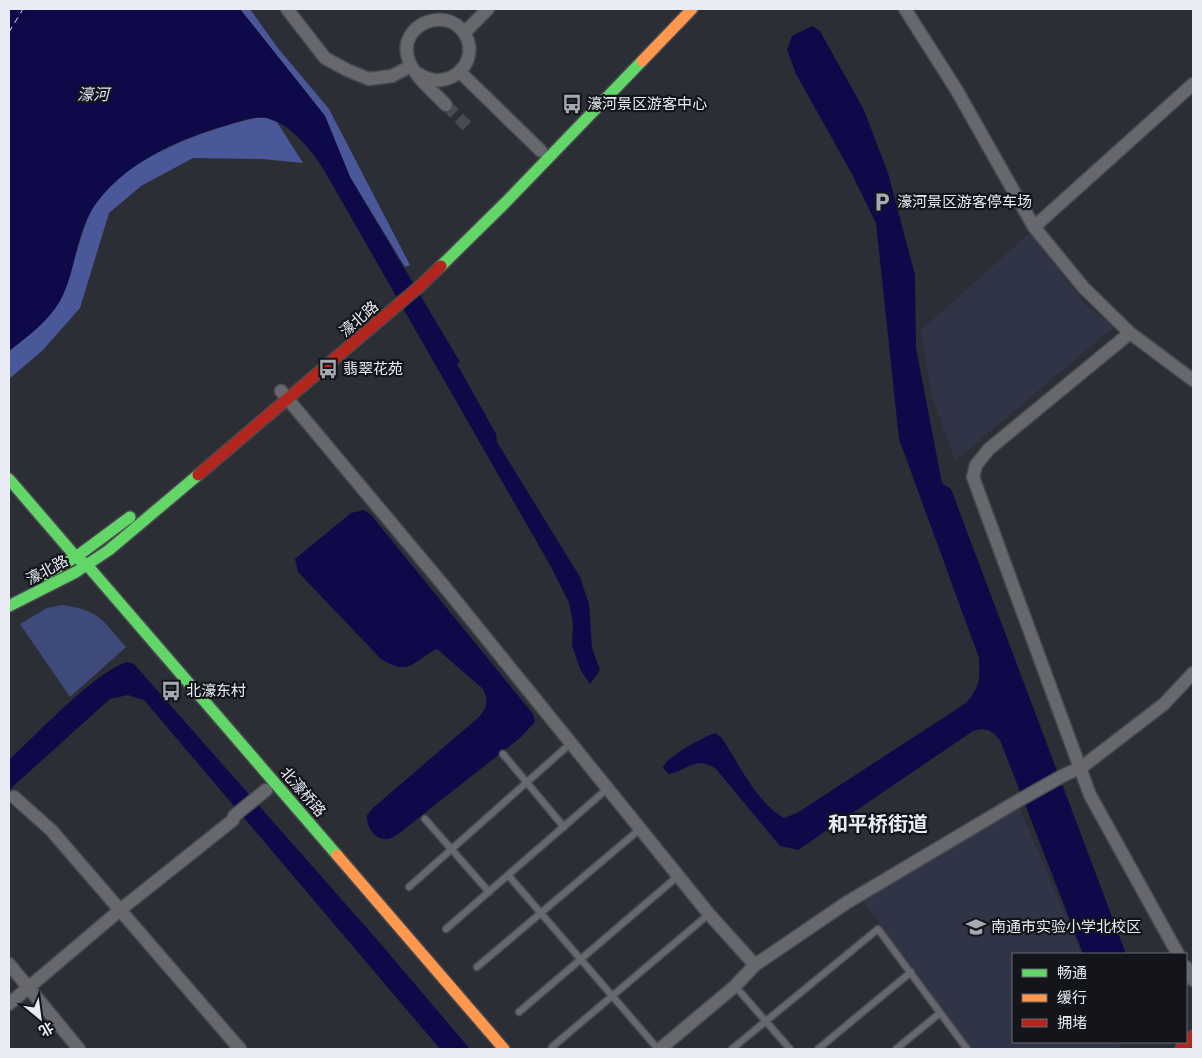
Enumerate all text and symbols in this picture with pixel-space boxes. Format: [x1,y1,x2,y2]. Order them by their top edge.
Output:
water label: 濠河 [77,84,112,104]
bus stop icon: 濠河景区游客中心 [561,93,583,115]
place label: 濠河景区游客中心 [587,94,707,113]
parking icon: 濠河景区游客停车场 [871,191,893,213]
place label: 濠河景区游客停车场 [897,192,1032,211]
street label: 濠北路 [335,297,382,341]
bus stop icon: 翡翠花苑 [317,358,339,380]
place label: 翡翠花苑 [343,359,403,378]
street label: 濠北路 [22,551,71,589]
bus stop icon: 北濠东村 [160,680,182,702]
place label: 北濠东村 [186,681,246,700]
street label: 北濠桥路 [277,763,330,821]
district label: 和平桥街道 [828,810,928,837]
school or university icon: 南通市实验小学北校区 [965,916,987,938]
place label: 南通市实验小学北校区 [991,917,1141,936]
legend [1012,953,1187,1043]
text: 畅通 [1057,963,1087,982]
text: 缓行 [1057,988,1087,1007]
north arrow [15,993,65,1043]
text: 拥堵 [1057,1013,1087,1032]
text: 北 [36,1018,57,1041]

